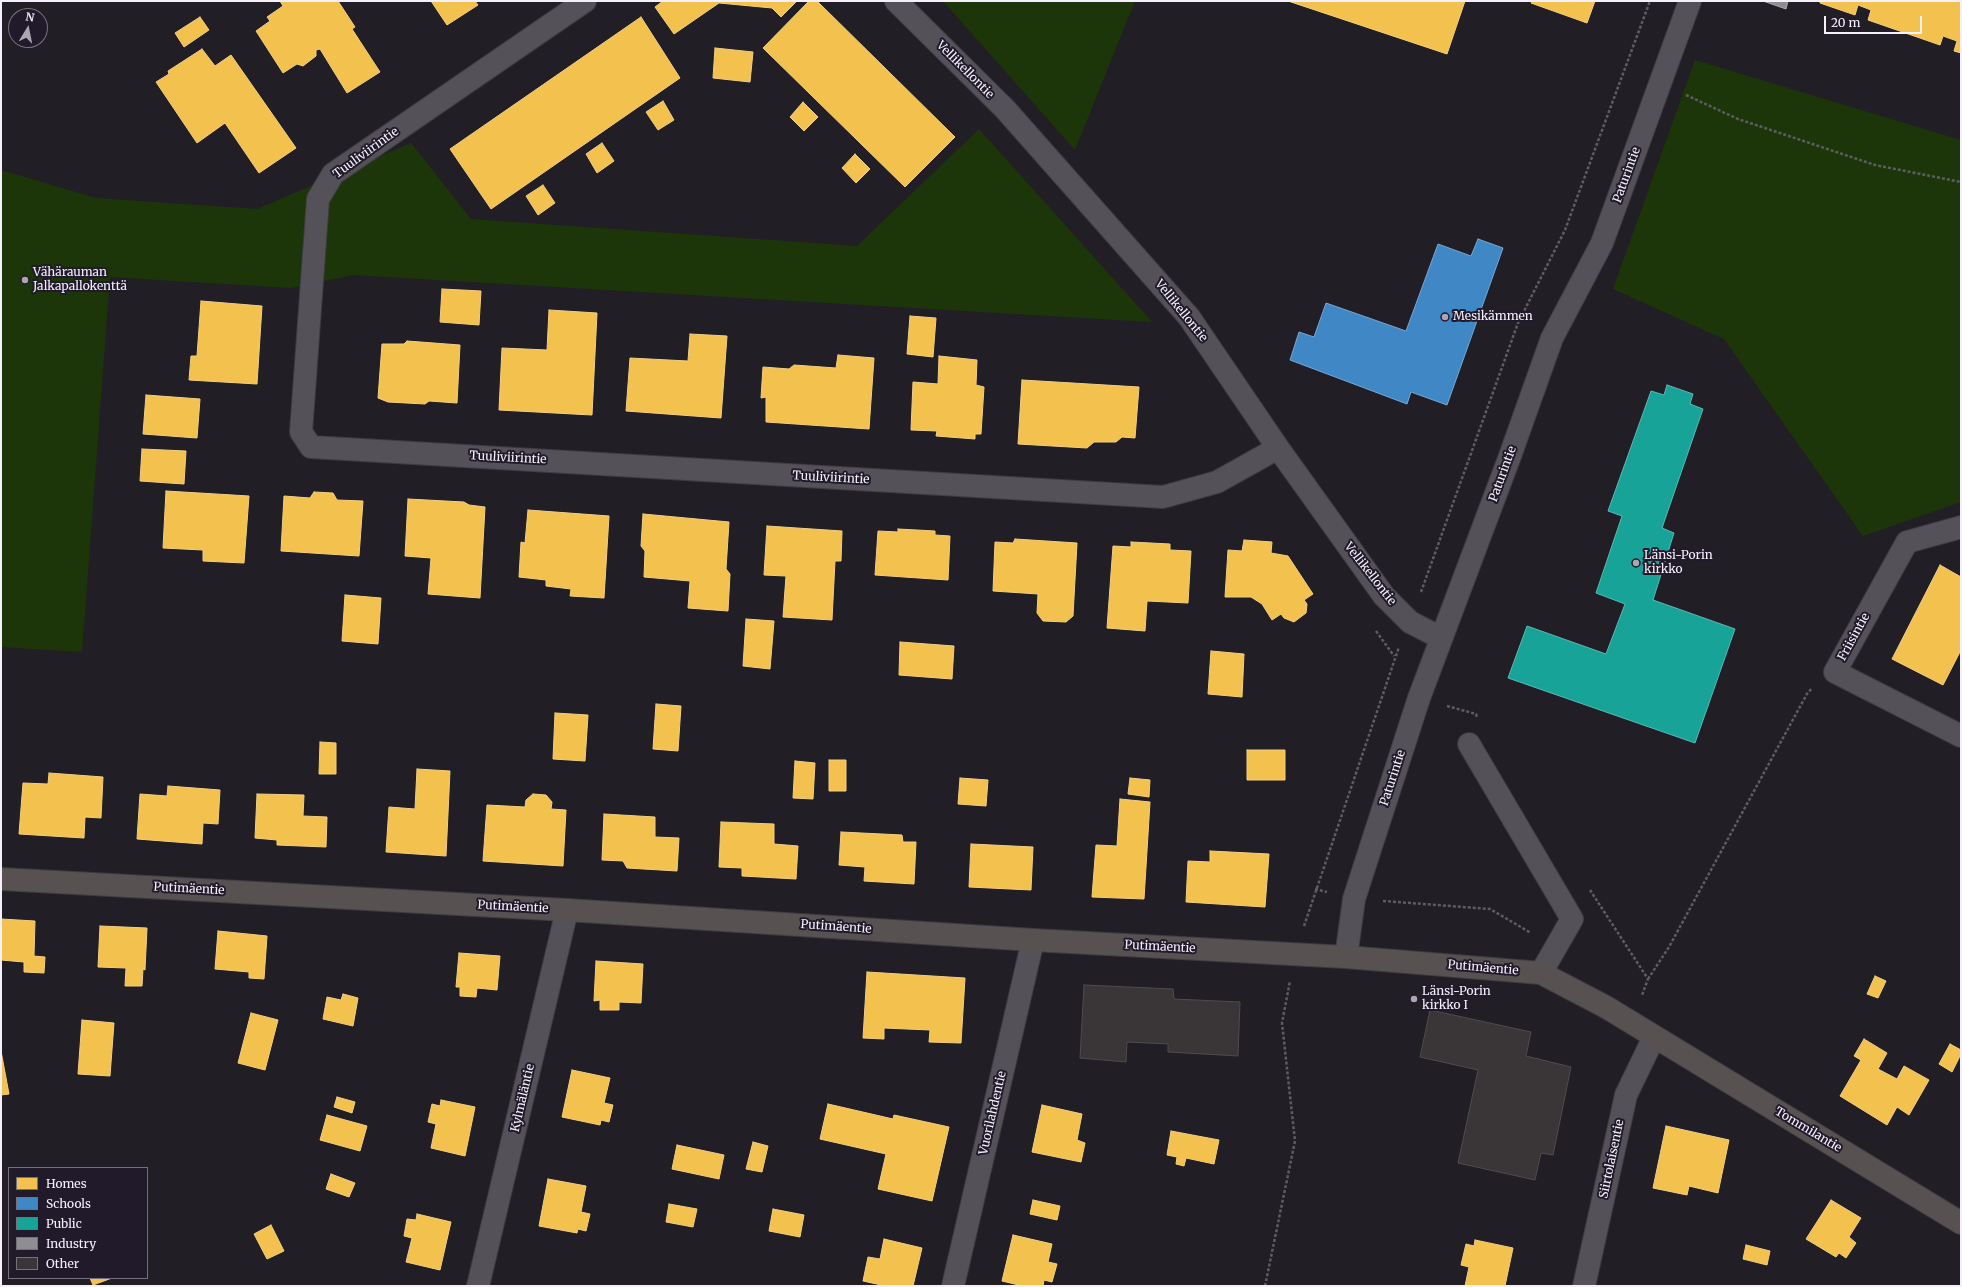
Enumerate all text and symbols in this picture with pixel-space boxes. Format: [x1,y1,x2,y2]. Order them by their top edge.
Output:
north arrow [8,8,48,48]
scale bar [1826,8,1924,34]
text: N [24,10,35,25]
text: 20 m [1831,15,1860,30]
street label: Vellikellontie [933,38,997,102]
street label: Tuuliviirintie [331,124,401,182]
street label: Paturintie [1610,145,1644,205]
place label: Vähärauman Jalkapallokenttä [33,266,127,294]
marker: Vähärauman Jalkapallokenttä [20,275,30,285]
street label: Vellikellontie [1152,277,1210,345]
place label: Mesikämmen [1453,310,1533,324]
marker: Mesikämmen [1440,312,1450,322]
street label: Paturintie [1486,444,1520,504]
street label: Tuuliviirintie [469,449,547,467]
street label: Tuuliviirintie [792,469,870,487]
street label: Vellikellontie [1341,540,1399,608]
place label: Länsi-Porin kirkko [1644,549,1713,577]
marker: Länsi-Porin kirkko [1631,558,1641,568]
street label: Friisintie [1835,611,1873,663]
street label: Paturintie [1377,748,1409,808]
street label: Putimäentie [153,880,225,898]
street label: Putimäentie [477,898,549,916]
street label: Putimäentie [800,917,872,937]
street label: Putimäentie [1124,938,1196,956]
street label: Putimäentie [1447,958,1519,978]
place label: Länsi-Porin kirkko I [1422,985,1491,1013]
marker: Länsi-Porin kirkko I [1409,994,1419,1004]
street label: Kylmäläntie [508,1063,538,1133]
street label: Vuorilahdentie [976,1070,1010,1156]
street label: Tommilantie [1772,1104,1844,1156]
street label: Siirtolaisentie [1597,1118,1627,1200]
legend [8,1167,148,1279]
text: Homes [46,1176,87,1191]
text: Schools [46,1196,91,1211]
text: Public [46,1216,82,1231]
text: Industry [46,1236,96,1251]
text: Other [46,1256,79,1271]

